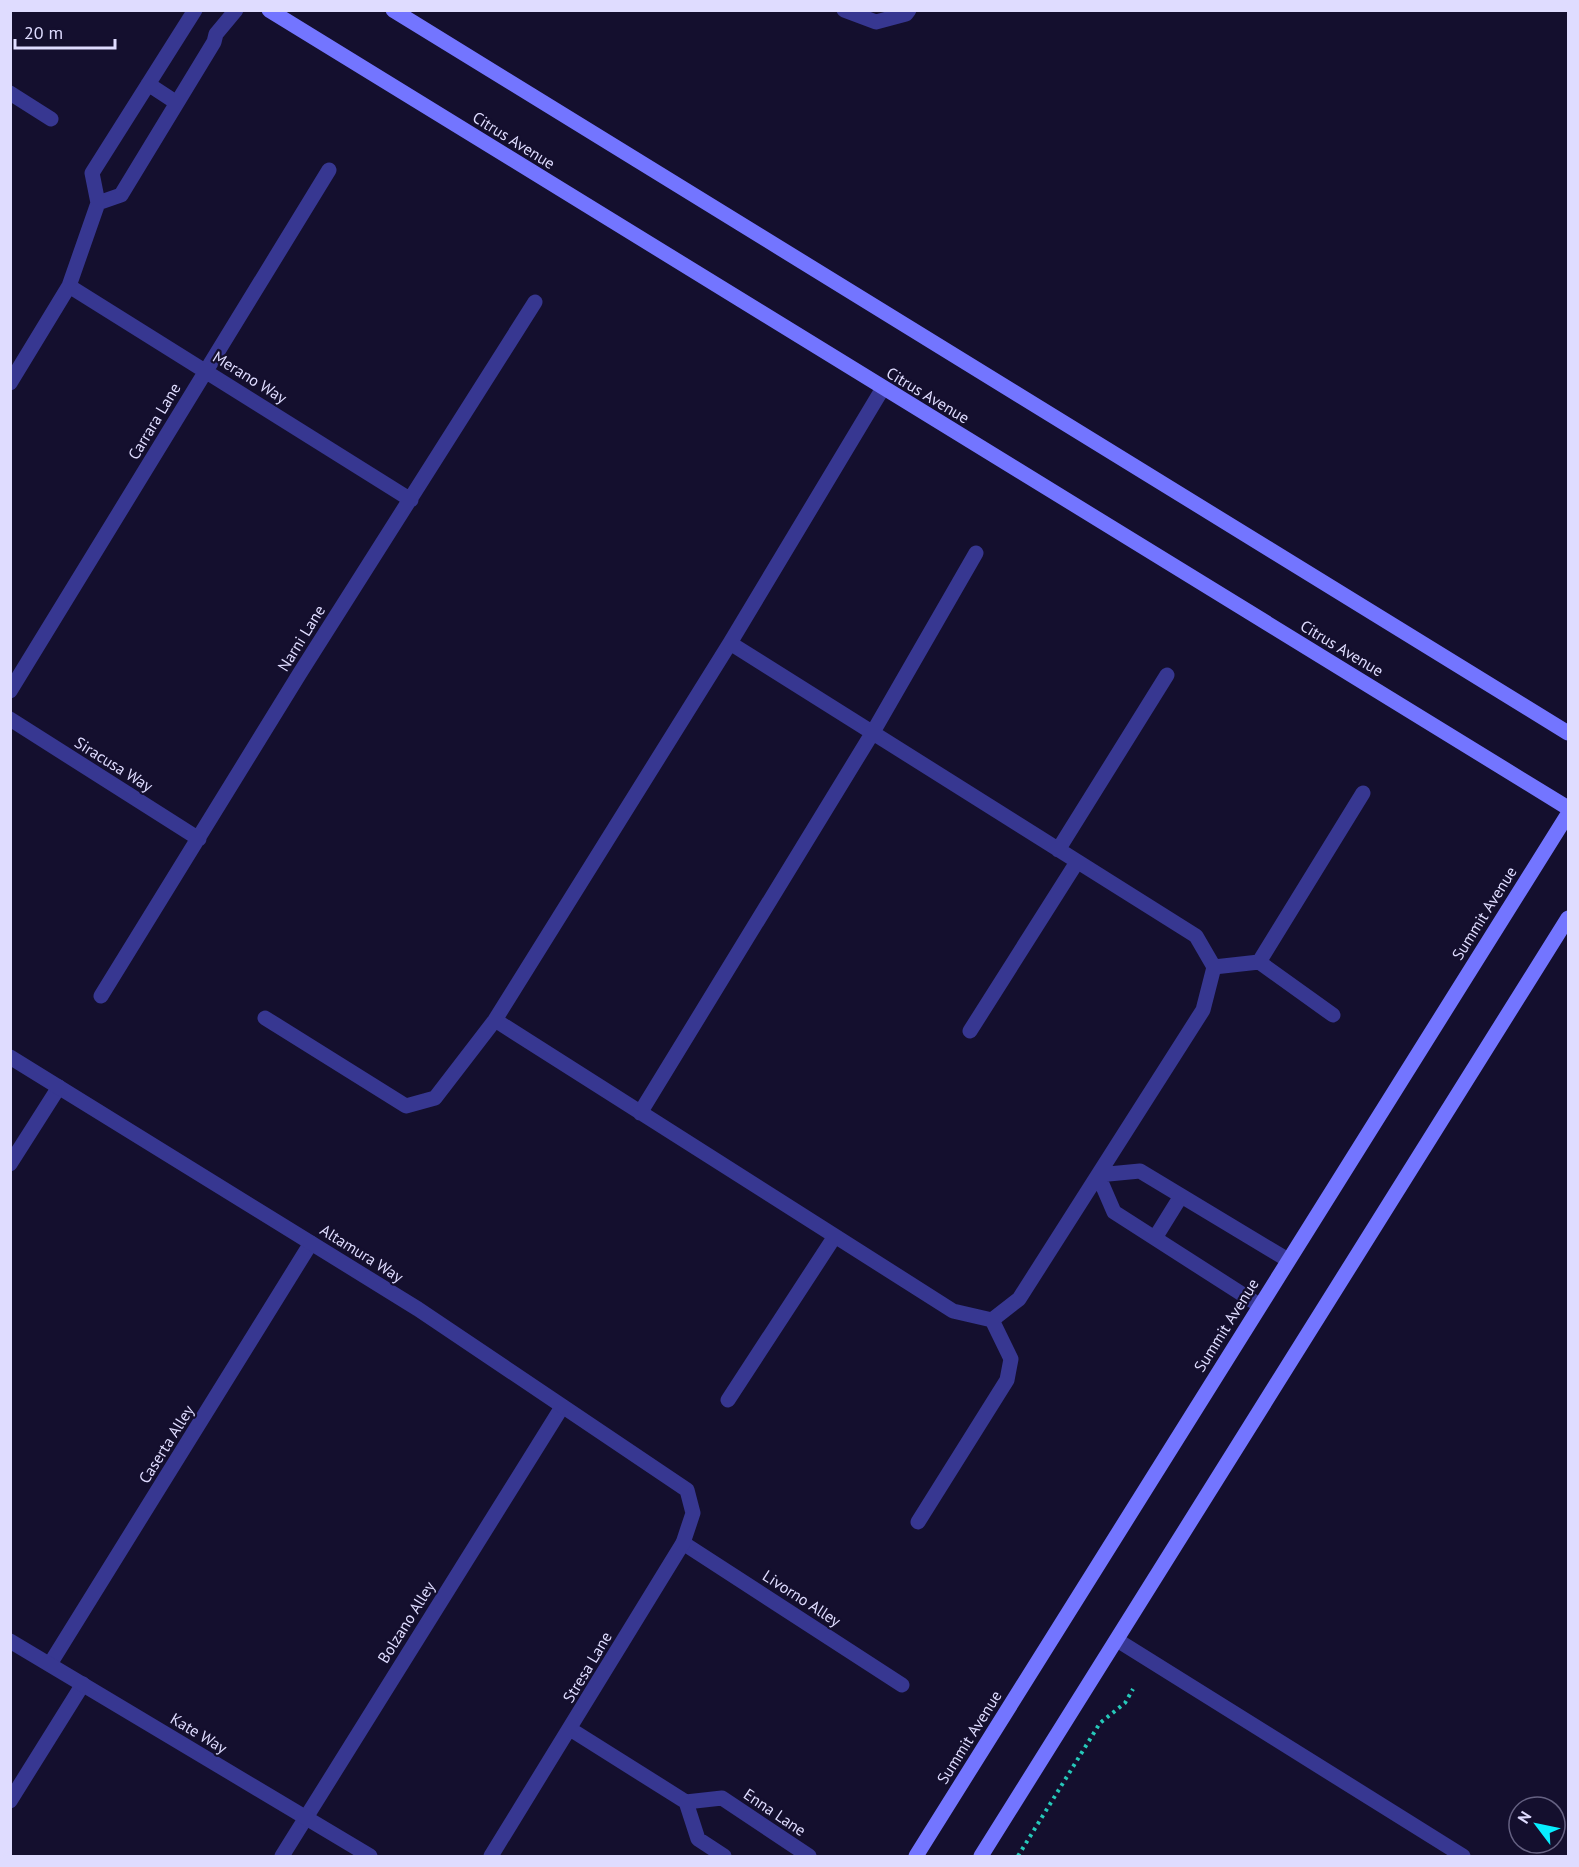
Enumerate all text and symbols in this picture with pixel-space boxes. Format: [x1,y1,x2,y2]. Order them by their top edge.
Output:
scale bar [15,12,116,50]
text: 20 m [24,21,63,44]
street label: Citrus Avenue [469,107,559,173]
street label: Merano Way [209,346,291,408]
street label: Citrus Avenue [883,362,973,428]
street label: Carrara Lane [123,379,185,463]
street label: Narni Lane [273,601,329,675]
street label: Citrus Avenue [1297,615,1387,681]
street label: Siracusa Way [71,732,157,796]
street label: Summit Avenue [1447,863,1521,963]
street label: Altamura Way [317,1220,408,1287]
street label: Summit Avenue [1189,1275,1263,1375]
street label: Caserta Alley [134,1401,198,1487]
street label: Livorno Alley [759,1565,845,1631]
street label: Bolzano Alley [373,1577,439,1667]
street label: Stresa Lane [558,1628,616,1706]
street label: Summit Avenue [932,1687,1006,1787]
street label: Kate Way [167,1708,231,1758]
street label: Enna Lane [740,1784,810,1840]
north arrow [1507,1795,1567,1855]
text: N [1513,1807,1536,1827]

